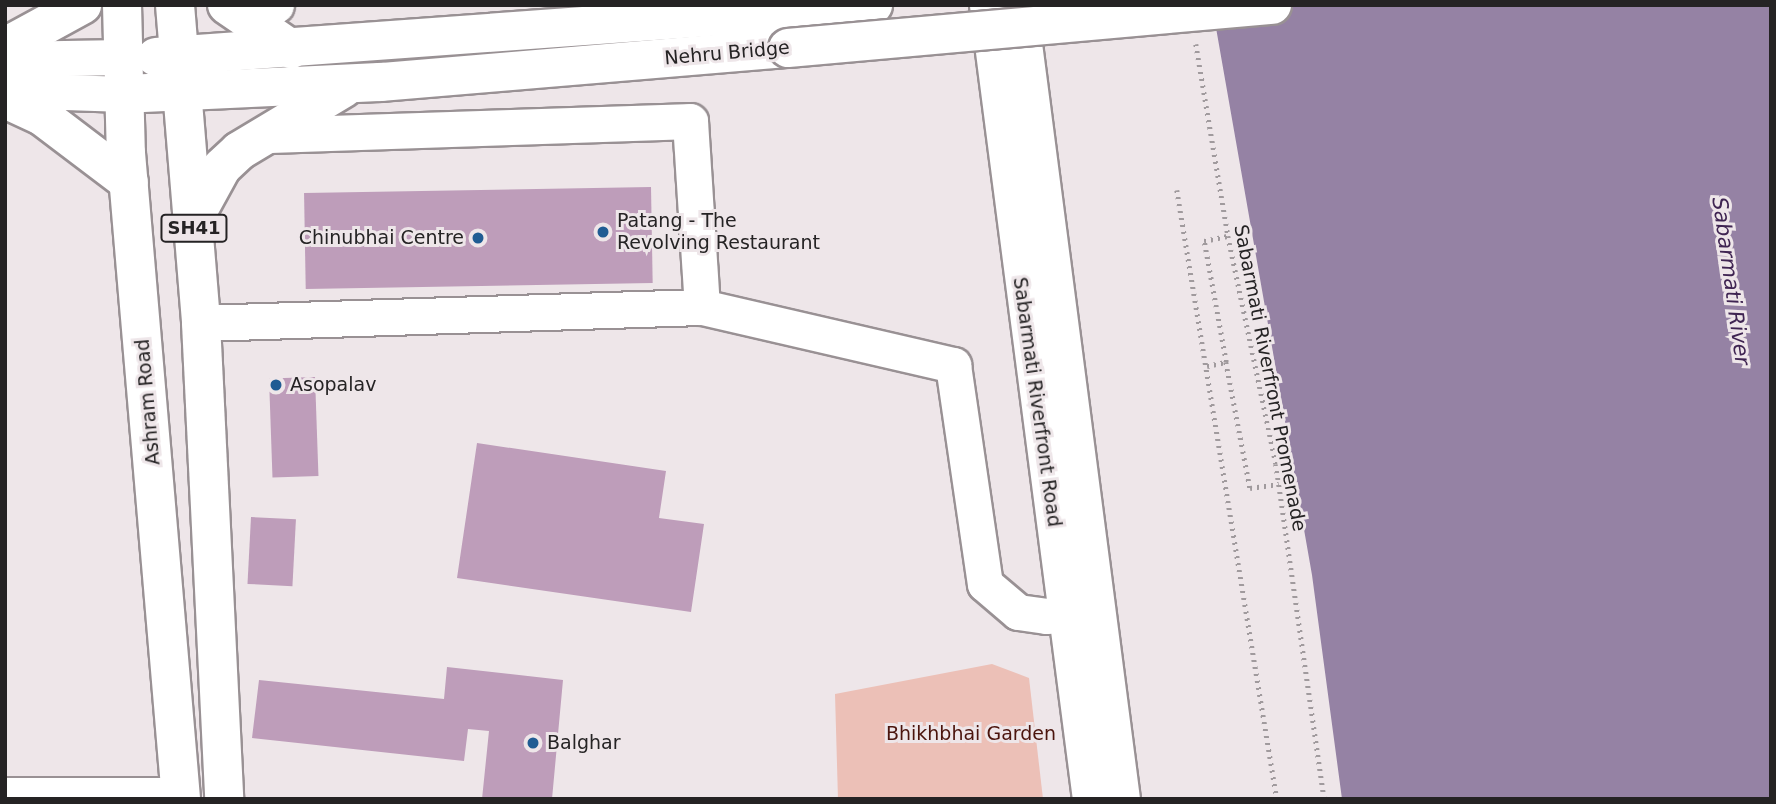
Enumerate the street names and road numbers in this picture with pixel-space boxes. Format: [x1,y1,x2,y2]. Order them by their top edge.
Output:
street label: Nehru Bridge [663,36,791,70]
road number: SH41 [159,213,229,242]
street label: Sabarmati Riverfront Promenade [1229,223,1311,533]
street label: Sabarmati Riverfront Road [1008,276,1066,528]
street label: Ashram Road [131,338,165,466]

